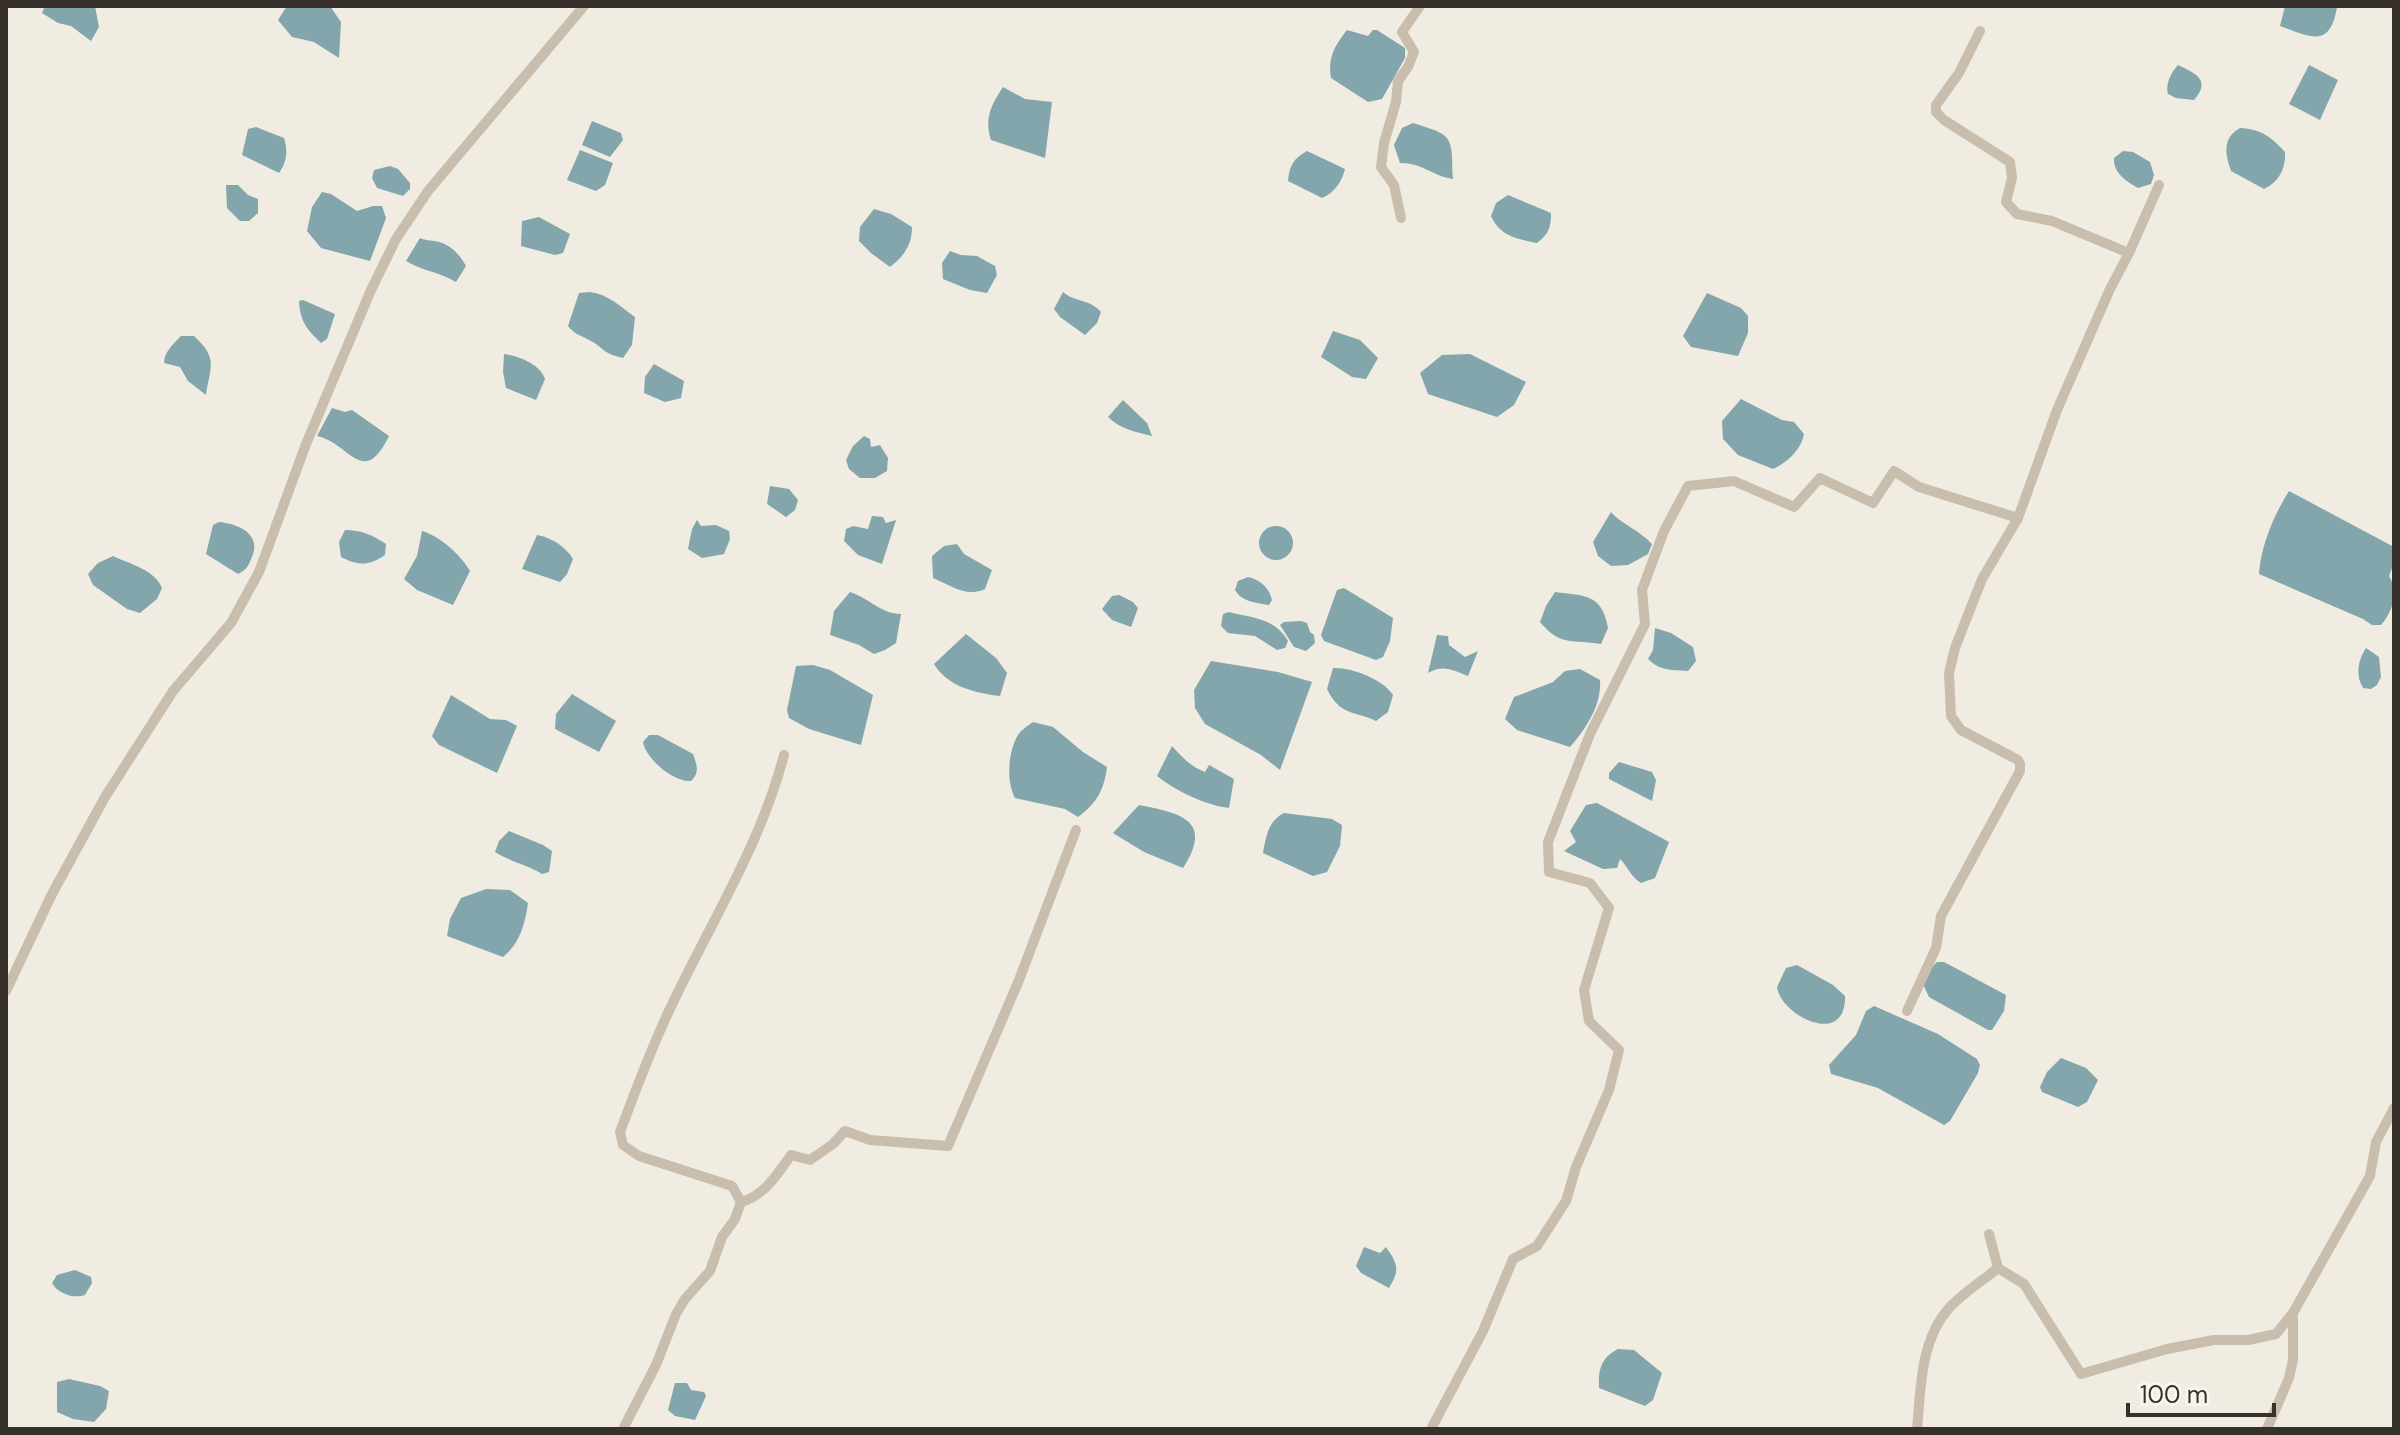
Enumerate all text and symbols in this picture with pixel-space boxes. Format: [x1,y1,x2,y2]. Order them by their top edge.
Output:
scale bar [2128,1367,2274,1417]
text: 100 m [2140,1379,2208,1410]

